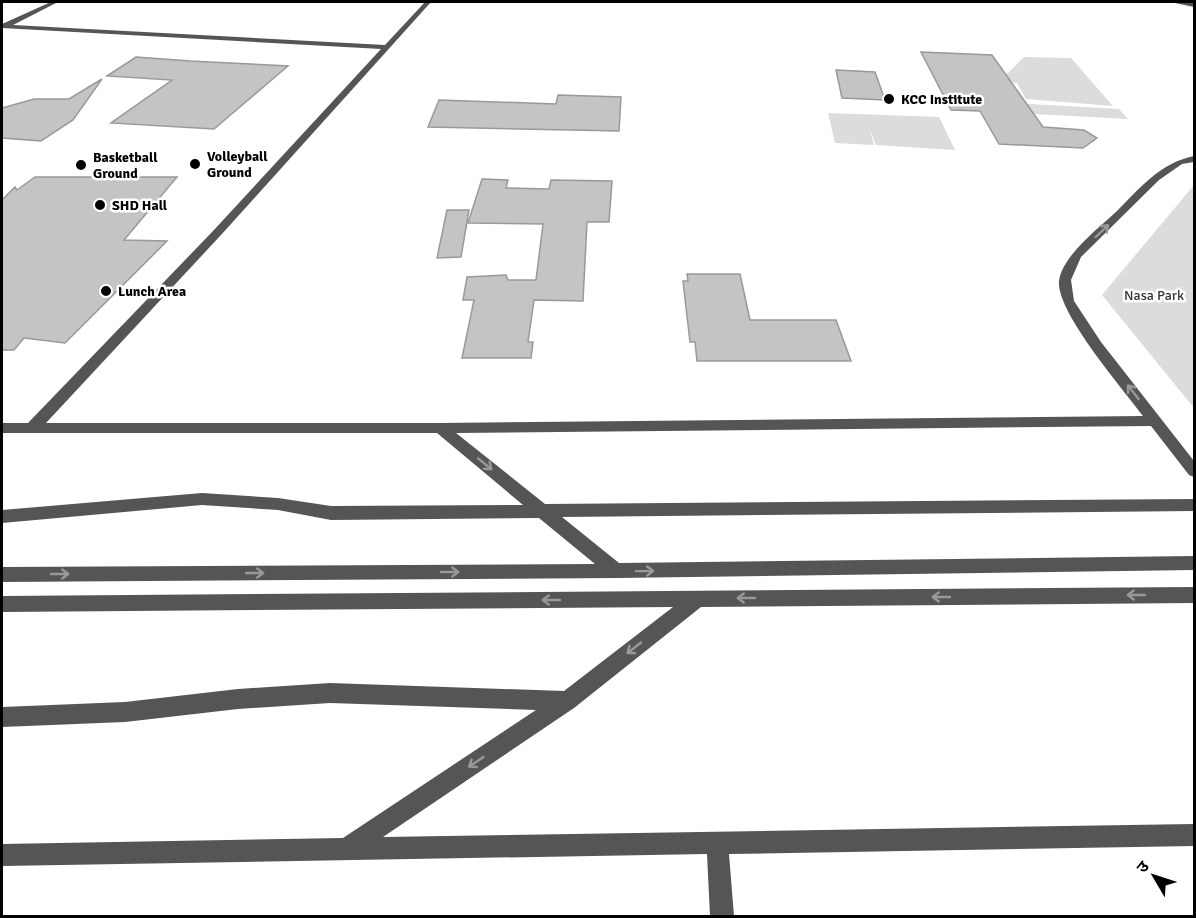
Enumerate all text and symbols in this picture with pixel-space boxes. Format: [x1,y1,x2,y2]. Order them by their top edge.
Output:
place label: KCC Institute [901,91,982,108]
marker: KCC Institute [882,92,896,106]
place label: Volleyball Ground [207,148,268,181]
place label: Basketball Ground [93,149,158,182]
marker: Volleyball Ground [188,157,202,171]
marker: Basketball Ground [74,158,88,172]
place label: SHD Hall [112,197,168,214]
marker: SHD Hall [93,198,107,212]
one-way arrow [1094,224,1109,238]
place label: Lunch Area [118,283,186,300]
marker: Lunch Area [99,284,113,298]
park label: Nasa Park [1124,287,1184,304]
one-way arrow [1126,384,1139,400]
one-way arrow [477,458,493,471]
one-way arrow [634,565,654,576]
one-way arrow [439,566,459,578]
one-way arrow [244,567,264,579]
one-way arrow [49,568,69,580]
one-way arrow [1127,589,1147,601]
one-way arrow [932,591,952,603]
one-way arrow [737,593,757,604]
one-way arrow [542,594,562,606]
one-way arrow [627,642,643,655]
one-way arrow [469,756,485,768]
north arrow [1124,846,1184,906]
text: उ [1132,857,1154,877]

